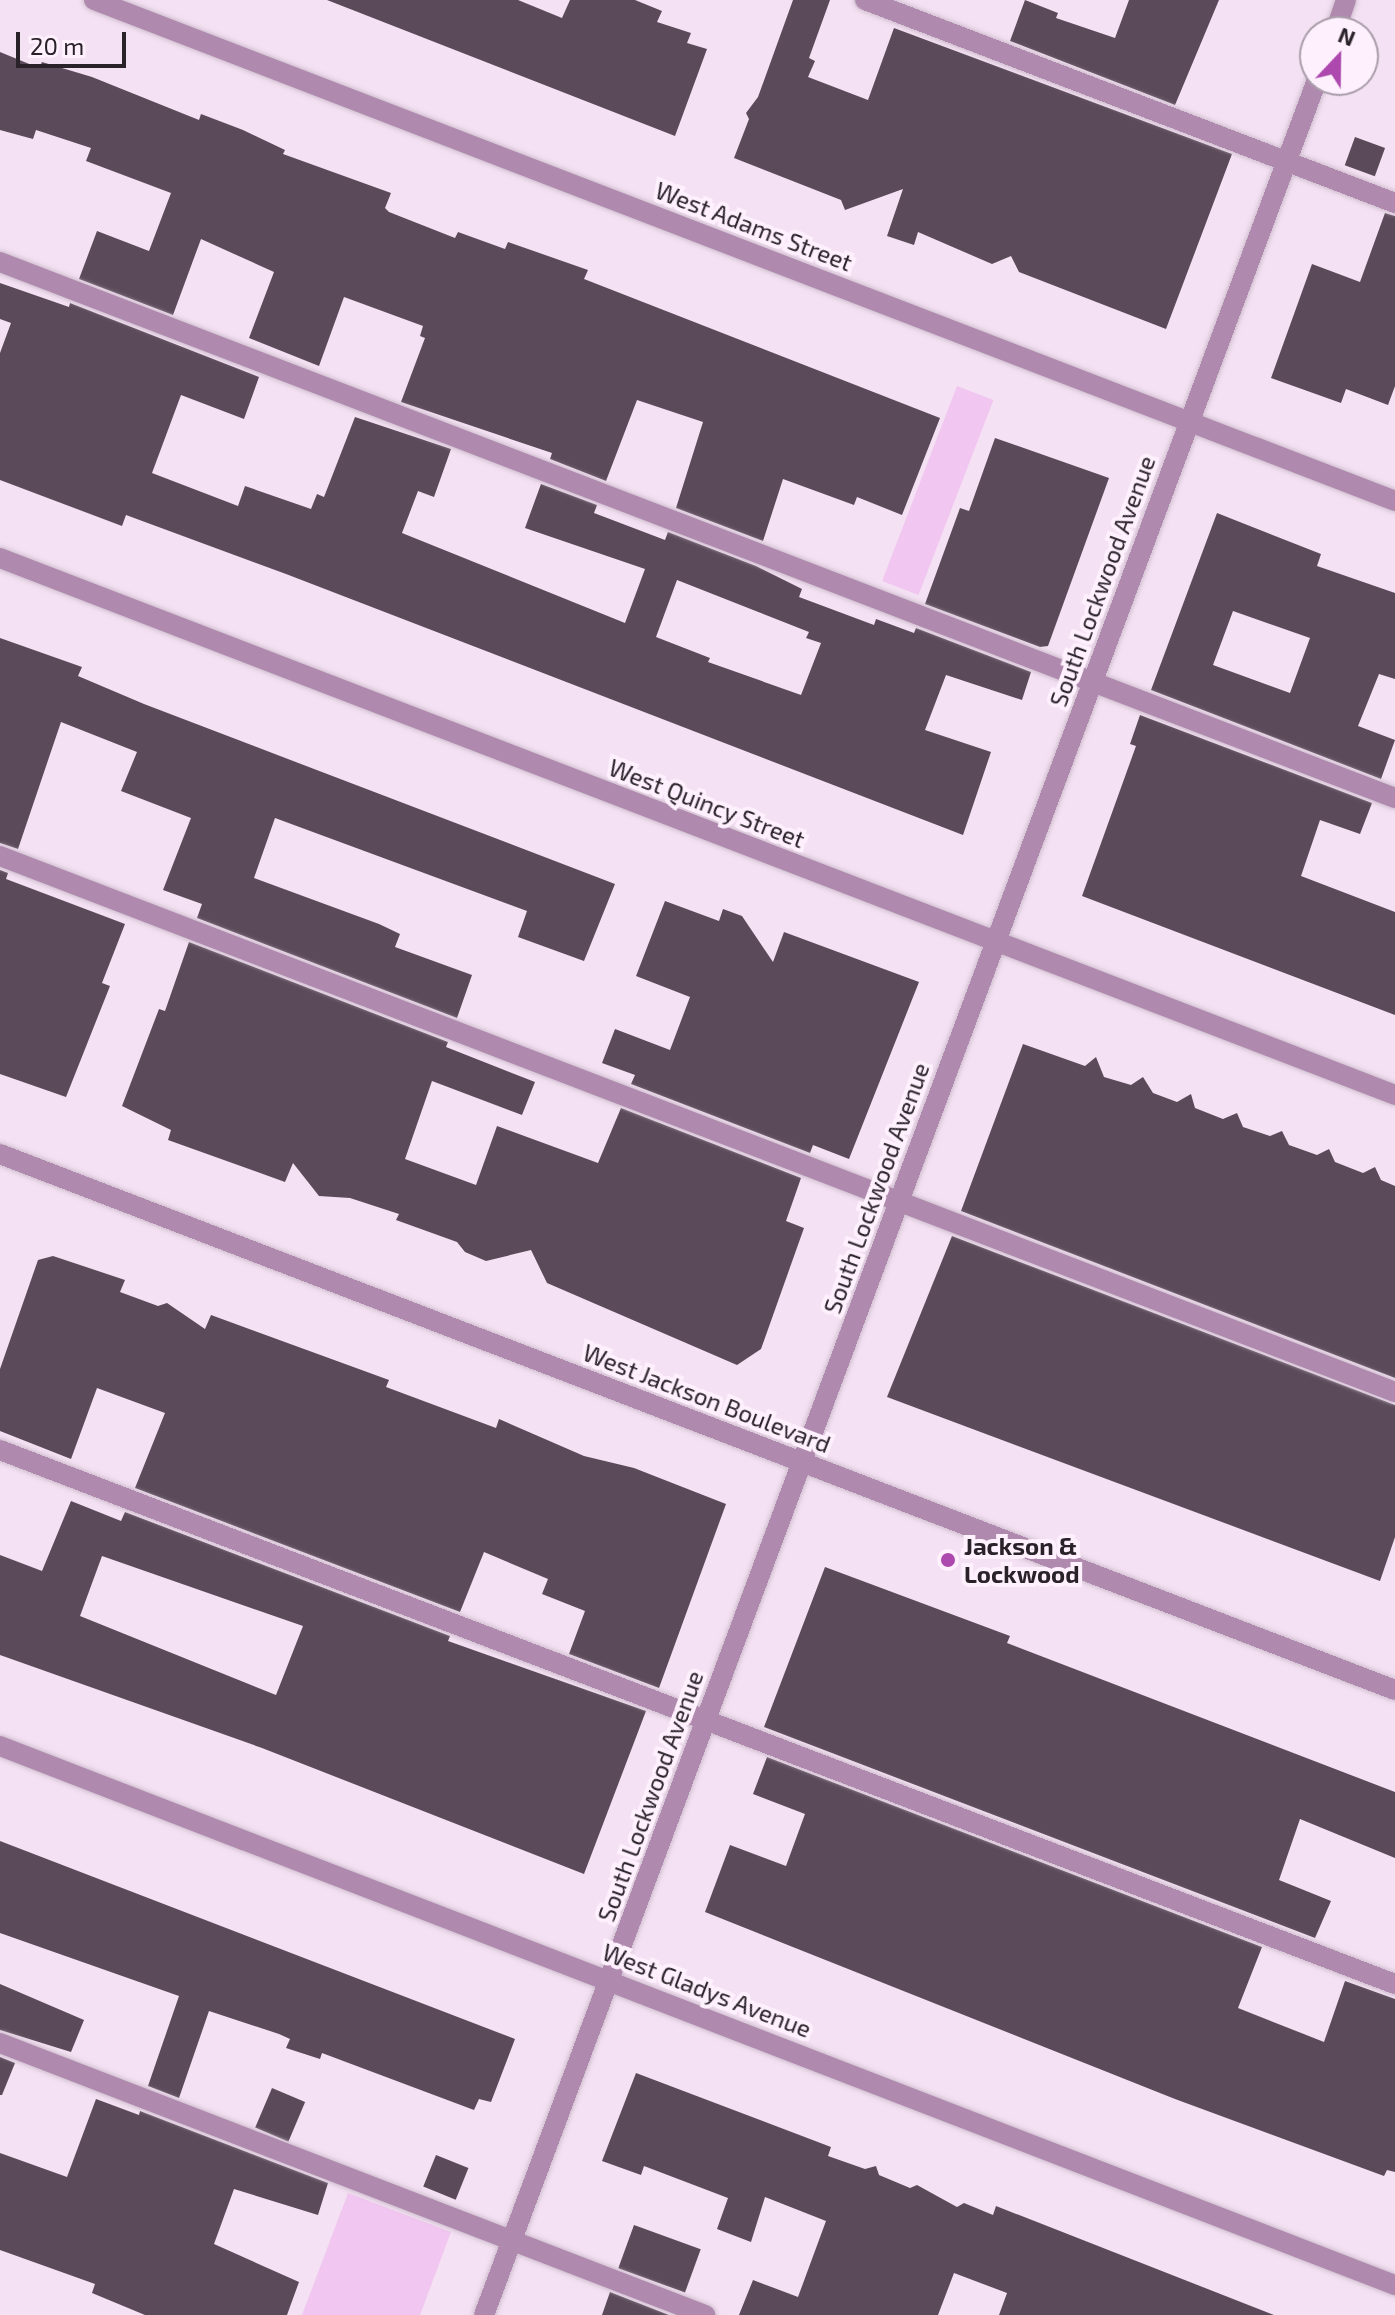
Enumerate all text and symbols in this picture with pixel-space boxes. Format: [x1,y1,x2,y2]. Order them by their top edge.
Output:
scale bar [20,16,130,66]
north arrow [1299,16,1379,96]
text: N [1335,21,1359,51]
text: 20 m [30,31,84,60]
street label: West Adams Street [651,175,857,277]
street label: South Lockwood Avenue [1043,451,1161,711]
street label: West Quincy Street [605,752,809,854]
street label: South Lockwood Avenue [817,1058,935,1318]
street label: West Jackson Boulevard [579,1337,835,1459]
place label: Jackson & Lockwood [964,1532,1080,1588]
marker: Jackson & Lockwood [939,1551,957,1569]
street label: South Lockwood Avenue [591,1666,709,1926]
street label: West Gladys Avenue [598,1937,816,2043]

